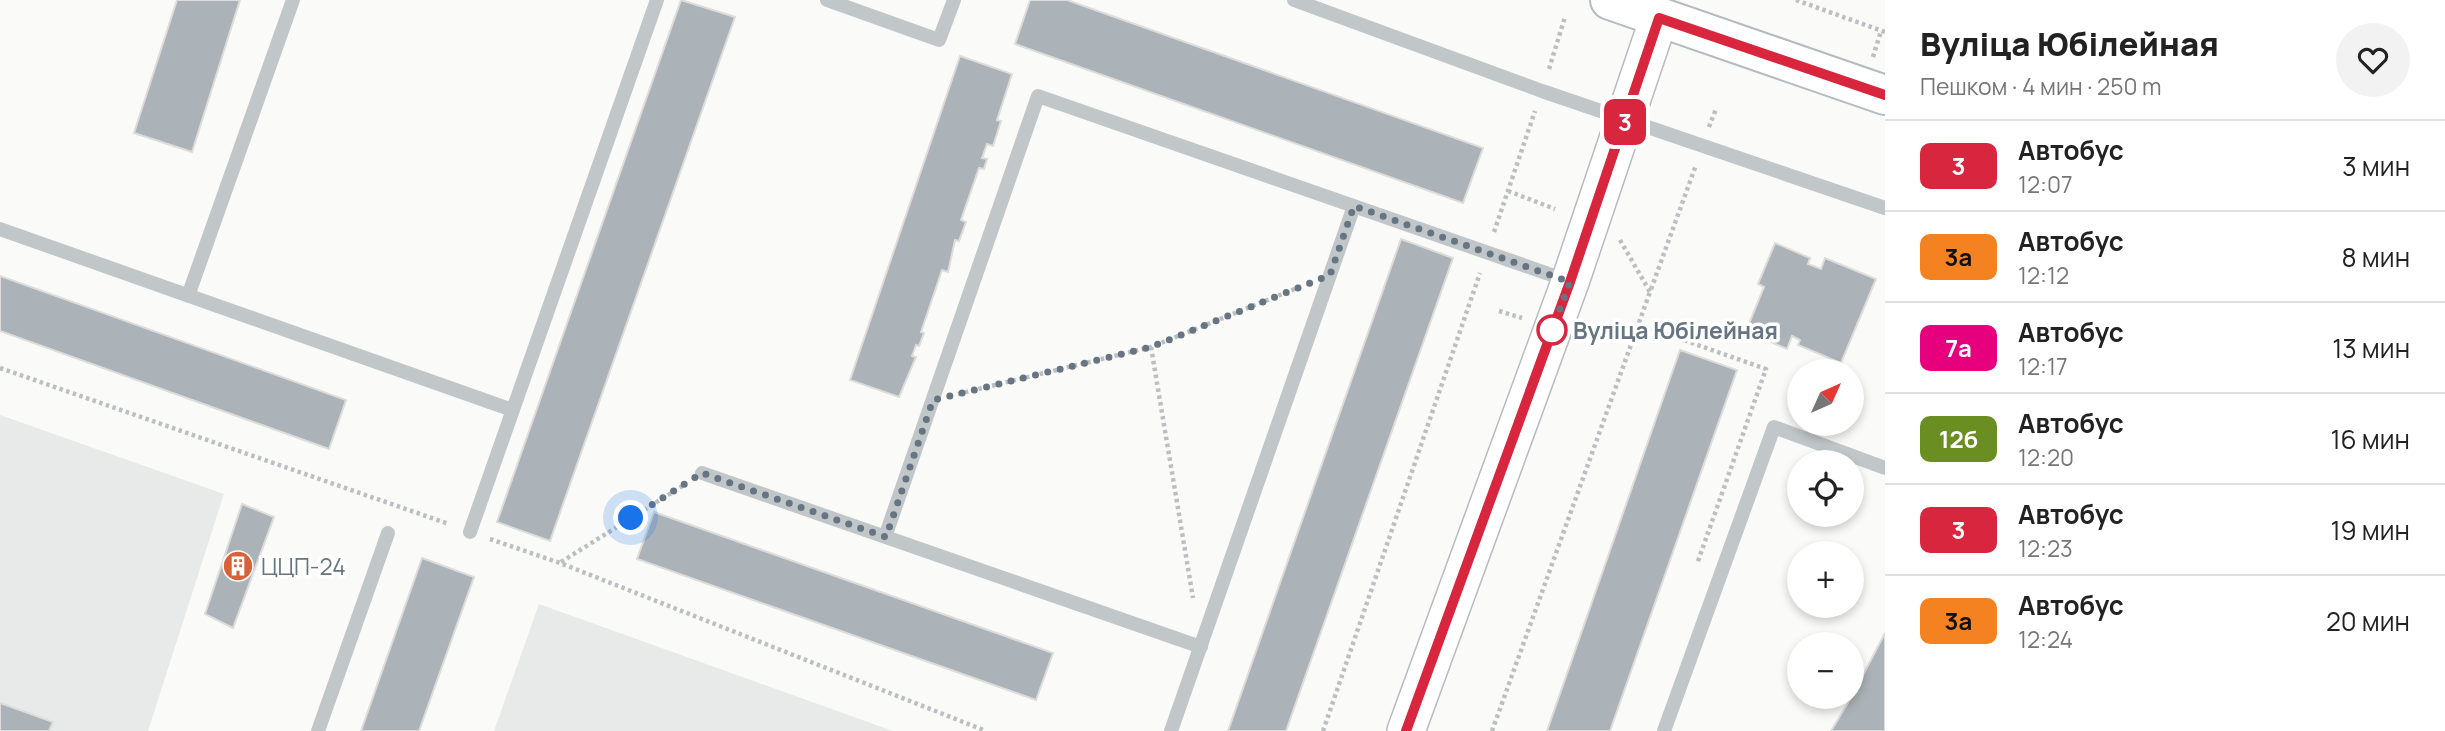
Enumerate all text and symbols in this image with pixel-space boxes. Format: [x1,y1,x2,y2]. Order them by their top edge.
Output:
text: Вуліца Юбілейная [1920,21,2219,66]
button: heart [2336,23,2410,97]
text: Пешком · 4 мин · 250 m [1920,70,2162,102]
line badge: 3 [1602,99,1648,145]
text: 3 [1618,105,1632,138]
text: Автобус [2018,132,2124,168]
text: 3 мин [2342,148,2410,184]
text: 3 [1952,149,1965,182]
text: 12:07 [2018,168,2073,200]
text: Автобус [2018,223,2124,259]
text: 8 мин [2342,239,2410,275]
text: 3а [1945,240,1972,273]
text: 12:12 [2018,259,2069,291]
place label: Вуліца Юбілейная [1573,314,1778,346]
text: Автобус [2018,314,2124,350]
marker: Вуліца Юбілейная [1537,315,1567,345]
text: 13 мин [2332,330,2410,366]
text: 7а [1945,331,1972,364]
text: 12:17 [2018,350,2067,382]
north arrow [1787,359,1864,436]
map controls [1787,359,1864,709]
text: Автобус [2018,405,2124,441]
text: 16 мин [2330,421,2410,457]
text: 12б [1939,422,1978,455]
text: 12:20 [2018,441,2074,473]
button: locate [1787,450,1864,527]
text: Автобус [2018,496,2124,532]
your location [613,500,648,535]
text: 19 мин [2330,512,2410,548]
text: 3 [1952,513,1965,546]
text: 12:23 [2018,532,2073,564]
button: + [1787,541,1864,618]
building icon: ЦЦП-24 [221,549,255,583]
place label: ЦЦП-24 [261,550,346,582]
text: Автобус [2018,587,2124,623]
text: 20 мин [2326,603,2410,639]
text: 3а [1945,604,1972,637]
text: 12:24 [2018,623,2073,655]
button: − [1787,632,1864,709]

